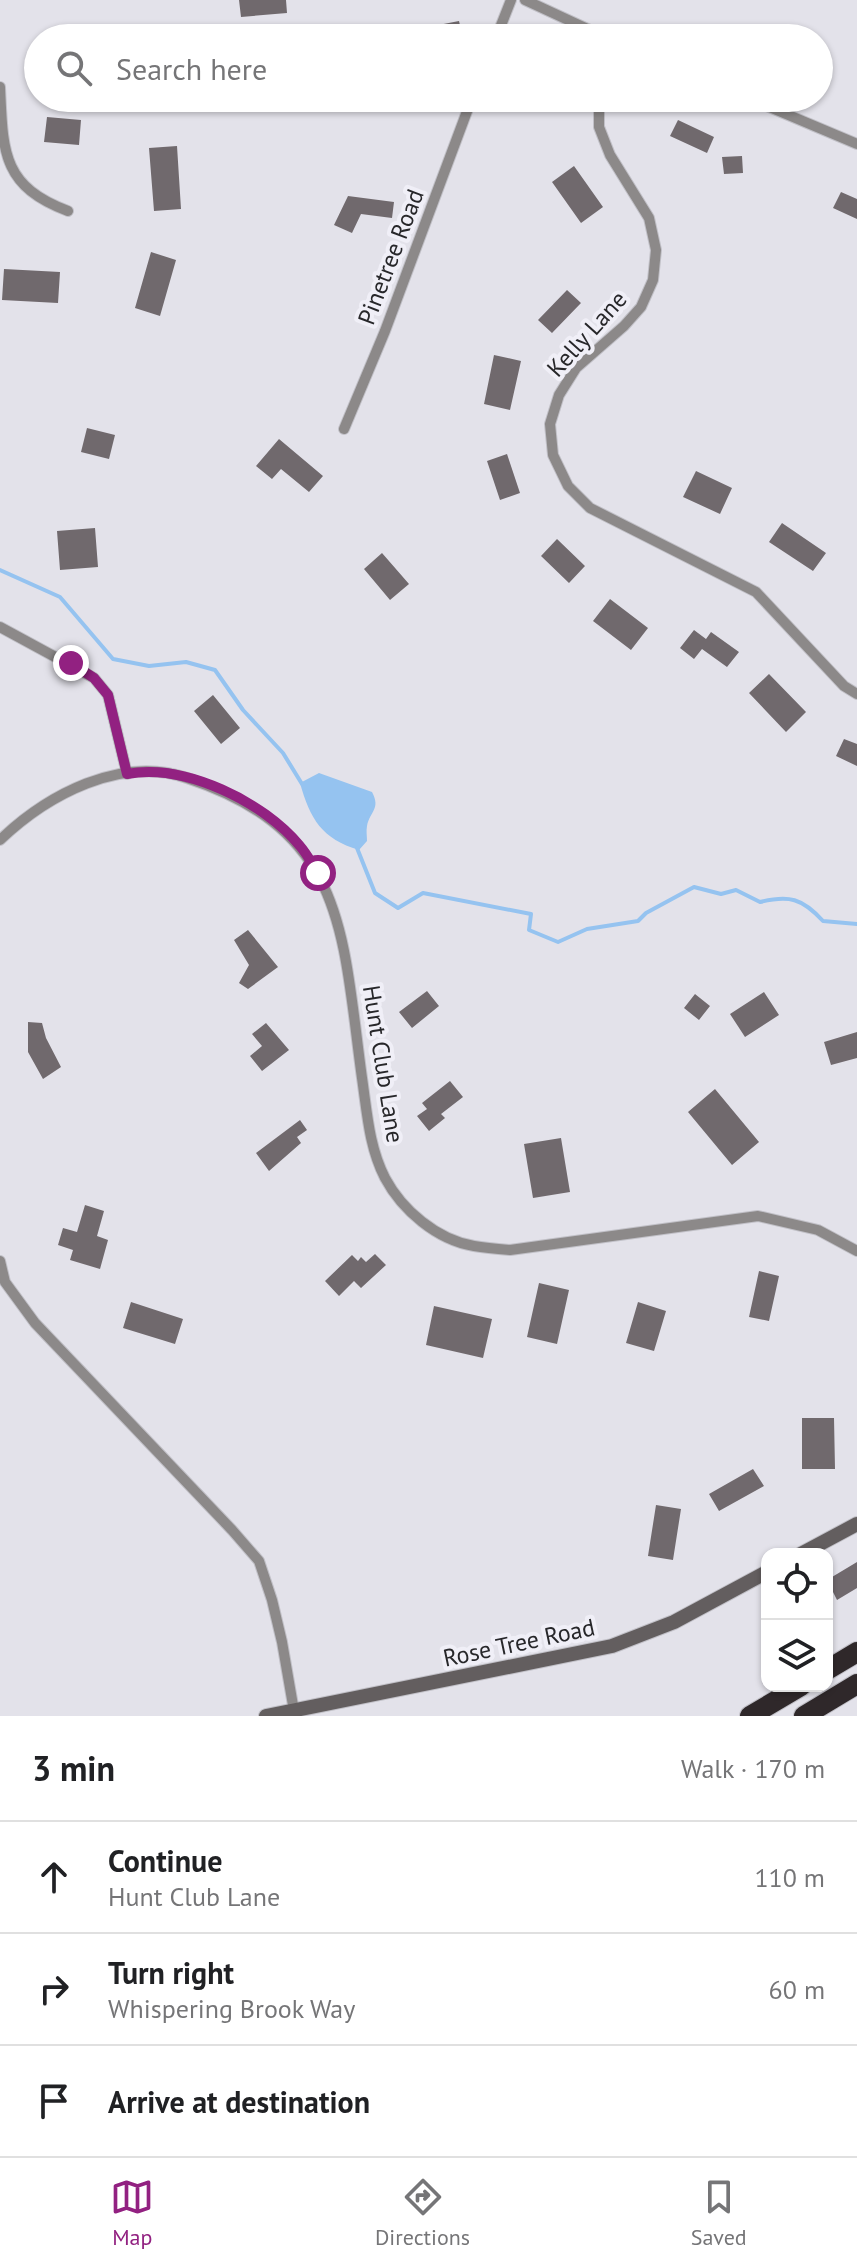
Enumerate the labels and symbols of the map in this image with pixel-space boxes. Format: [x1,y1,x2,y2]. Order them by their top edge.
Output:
street label: Pinetree Road [350,185,431,329]
street label: Kelly Lane [540,284,633,383]
route end [53,645,89,681]
route start [300,855,336,891]
street label: Hunt Club Lane [356,983,411,1145]
street label: Rose Tree Road [440,1611,598,1674]

